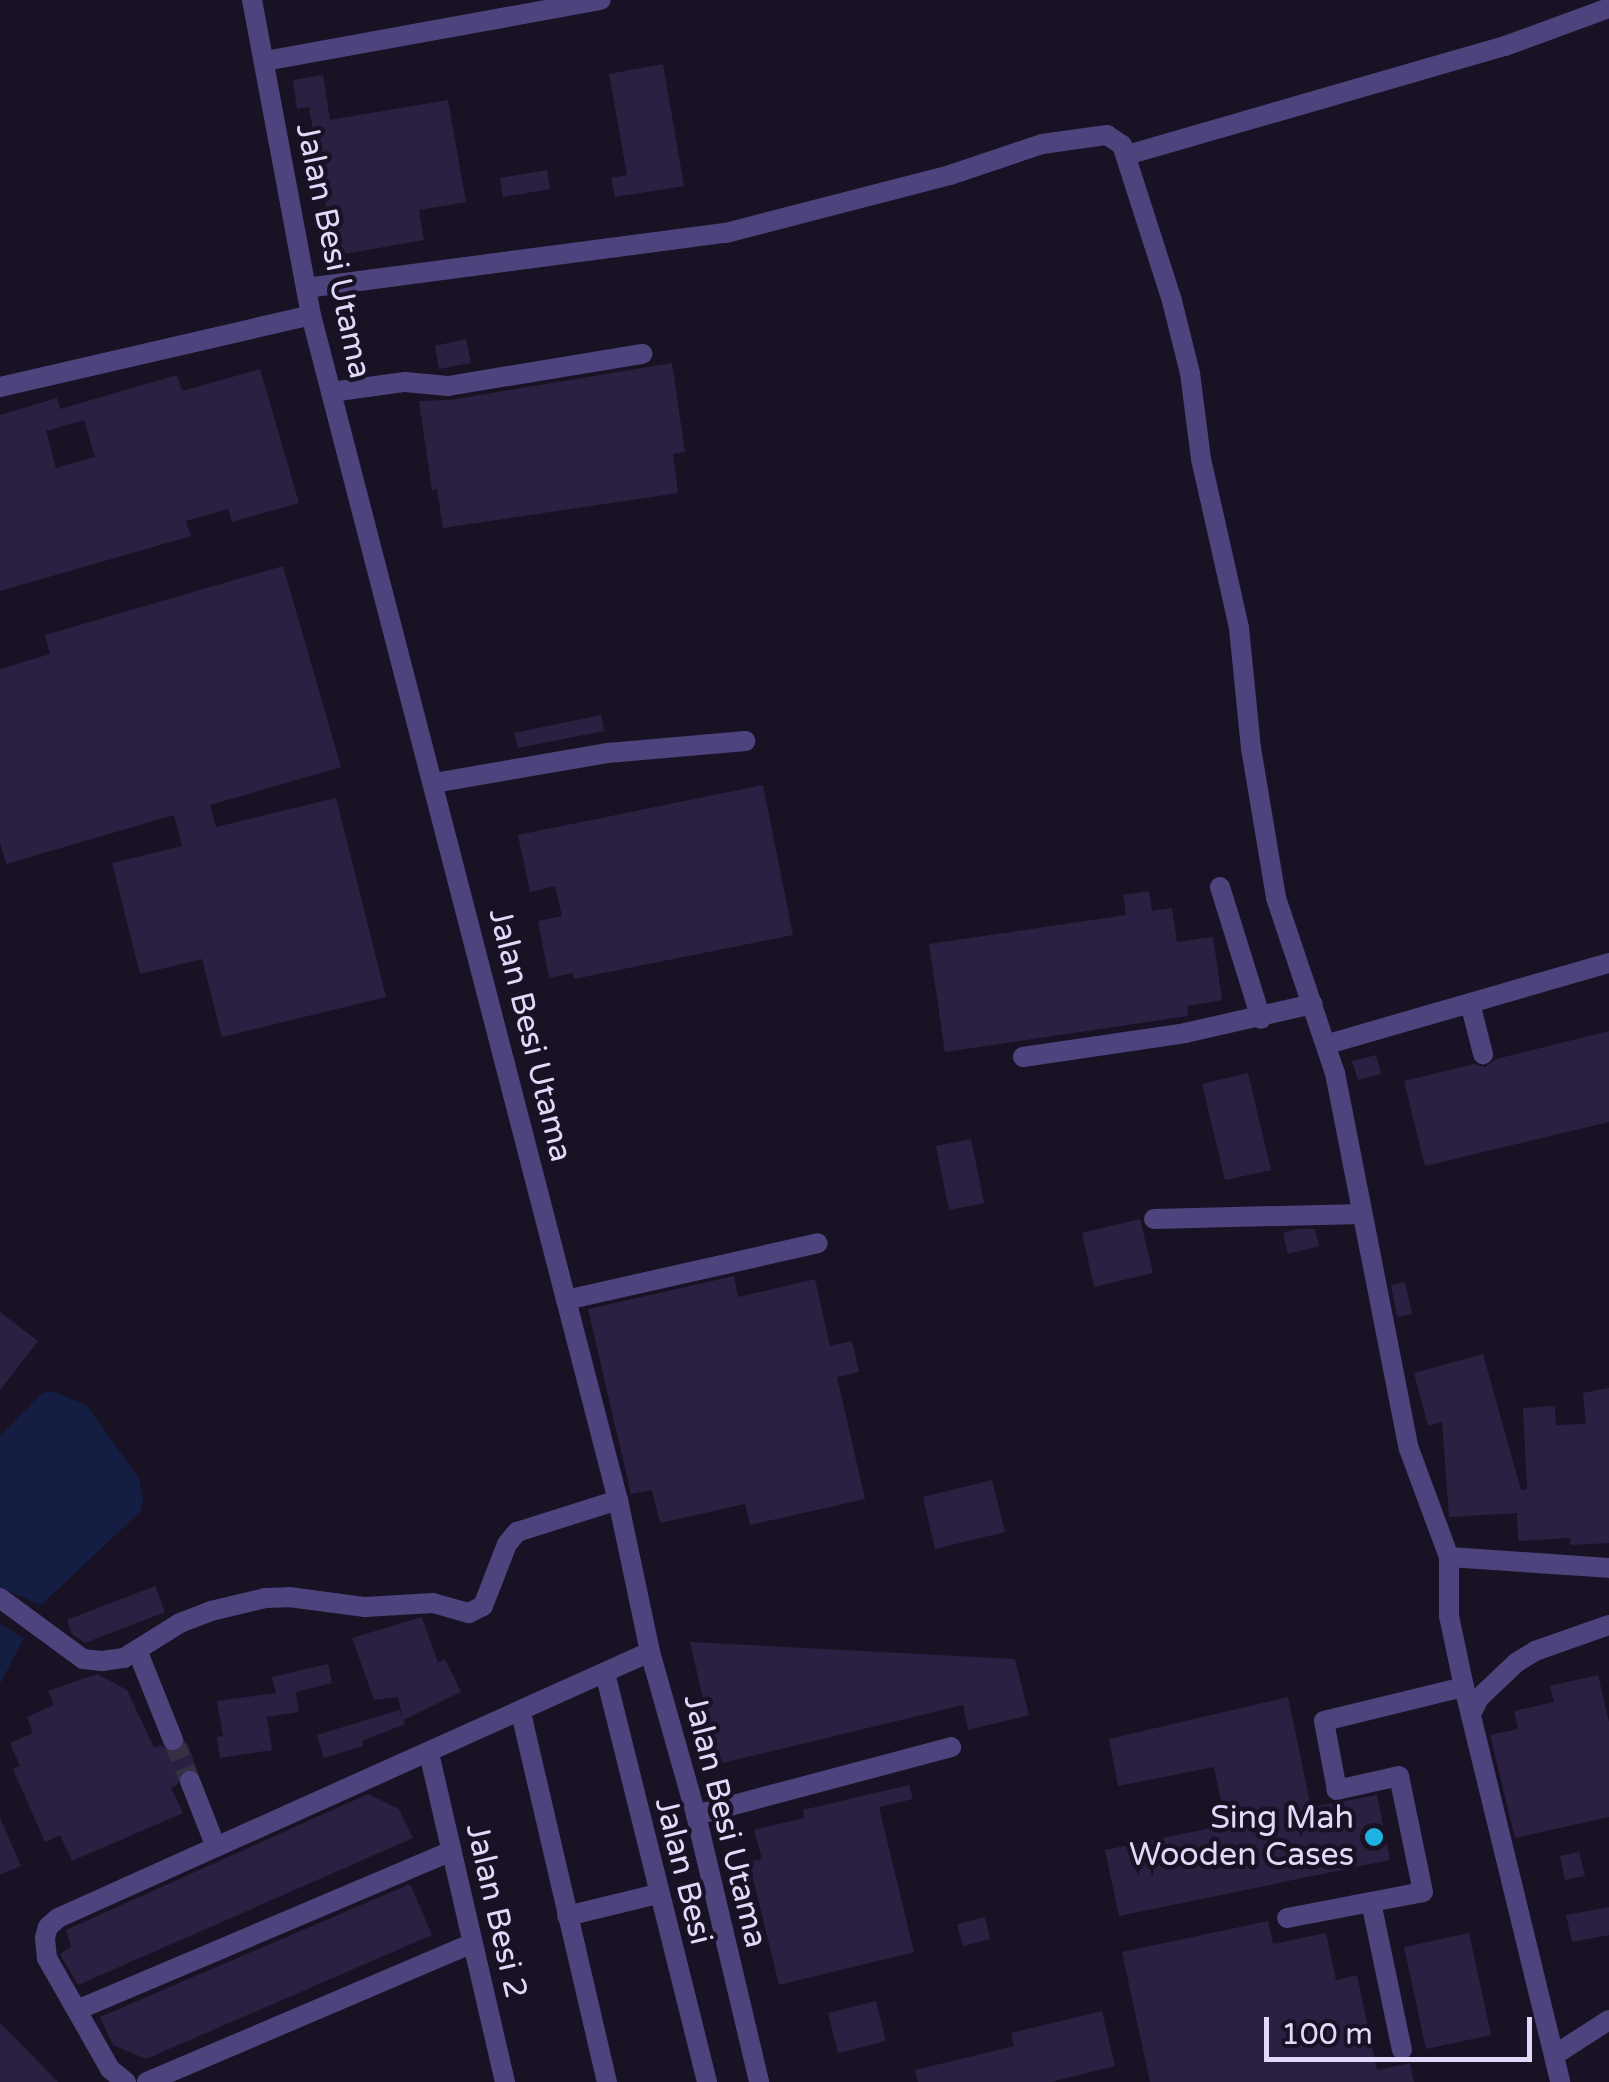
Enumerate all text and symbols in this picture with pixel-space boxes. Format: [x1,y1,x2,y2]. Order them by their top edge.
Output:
street label: Jalan Besi Utama [287,120,379,382]
street label: Jalan Besi Utama [480,904,580,1166]
street label: Jalan Besi Utama [675,1690,775,1952]
street label: Jalan Besi [646,1794,720,1948]
place label: Sing Mah Wooden Cases [1129,1800,1354,1875]
street label: Jalan Besi 2 [457,1820,535,2002]
marker: Sing Mah Wooden Cases [1363,1826,1385,1848]
scale bar [1269,1997,1536,2059]
text: 100 m [1281,2016,1373,2053]

